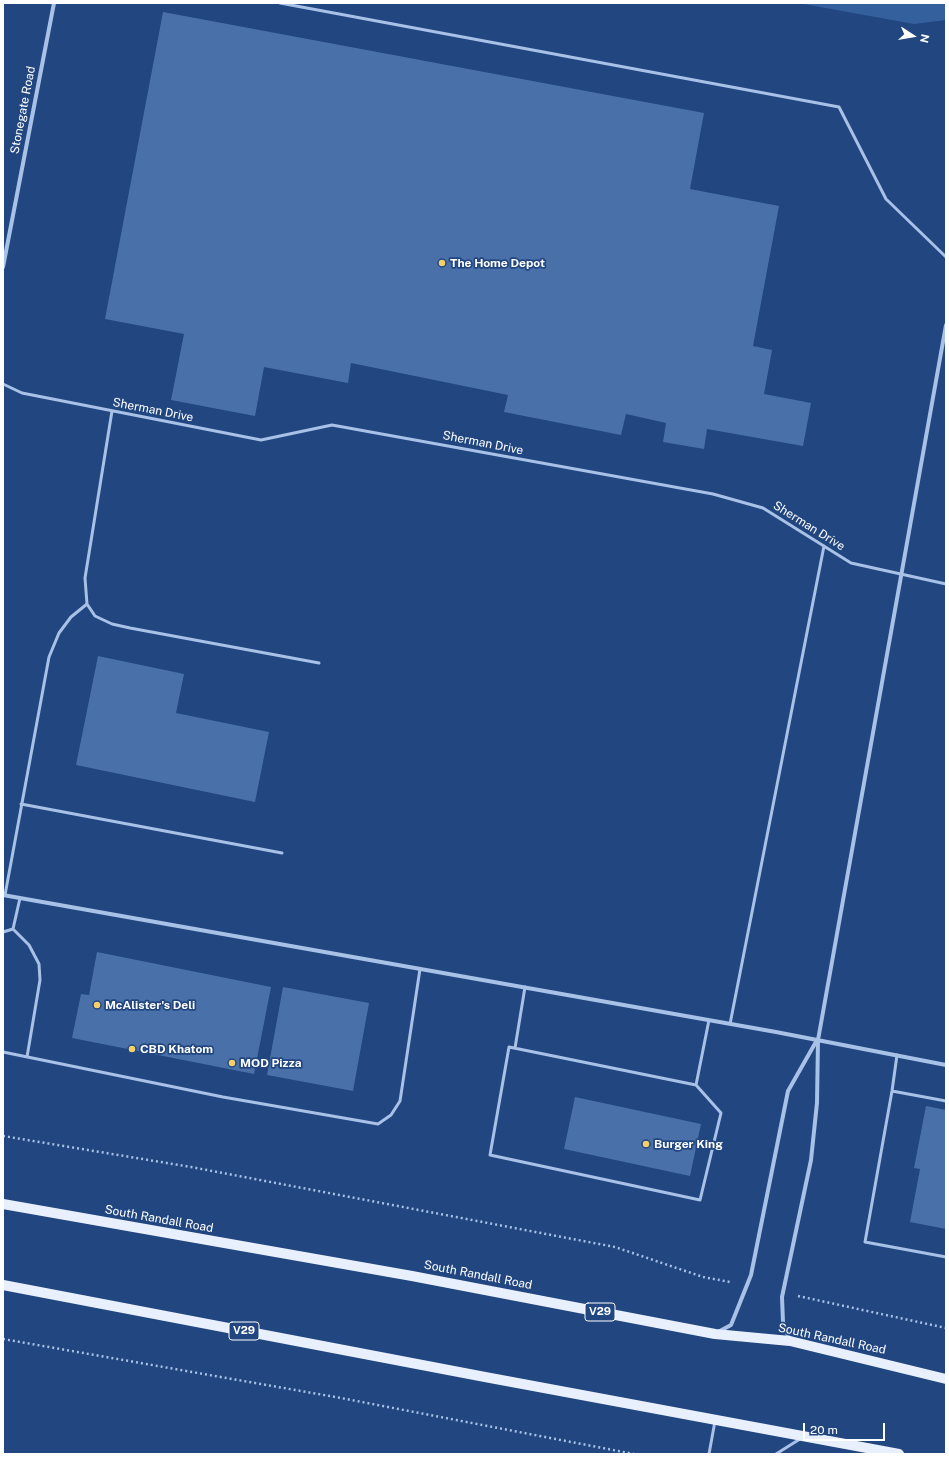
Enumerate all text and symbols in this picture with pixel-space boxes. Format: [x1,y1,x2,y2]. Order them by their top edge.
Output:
north arrow [893,16,933,56]
text: N [918,33,932,44]
street label: Stonegate Road [7,65,39,155]
place label: The Home Depot [450,256,545,270]
marker: The Home Depot [437,258,447,268]
street label: Sherman Drive [111,395,195,425]
street label: Sherman Drive [441,428,525,458]
street label: Sherman Drive [770,498,848,554]
place label: McAlister's Deli [105,998,195,1012]
marker: McAlister's Deli [92,1000,102,1010]
place label: CBD Khatom [140,1042,213,1056]
marker: CBD Khatom [127,1044,137,1054]
place label: MOD Pizza [240,1056,302,1070]
marker: MOD Pizza [227,1058,237,1068]
place label: Burger King [654,1137,723,1151]
marker: Burger King [641,1139,651,1149]
street label: South Randall Road [104,1202,214,1236]
street label: South Randall Road [423,1257,533,1293]
road number: V29 [585,1303,615,1321]
street label: South Randall Road [777,1321,887,1357]
road number: V29 [229,1322,259,1340]
scale bar [805,1415,887,1441]
text: 20 m [810,1423,838,1437]

